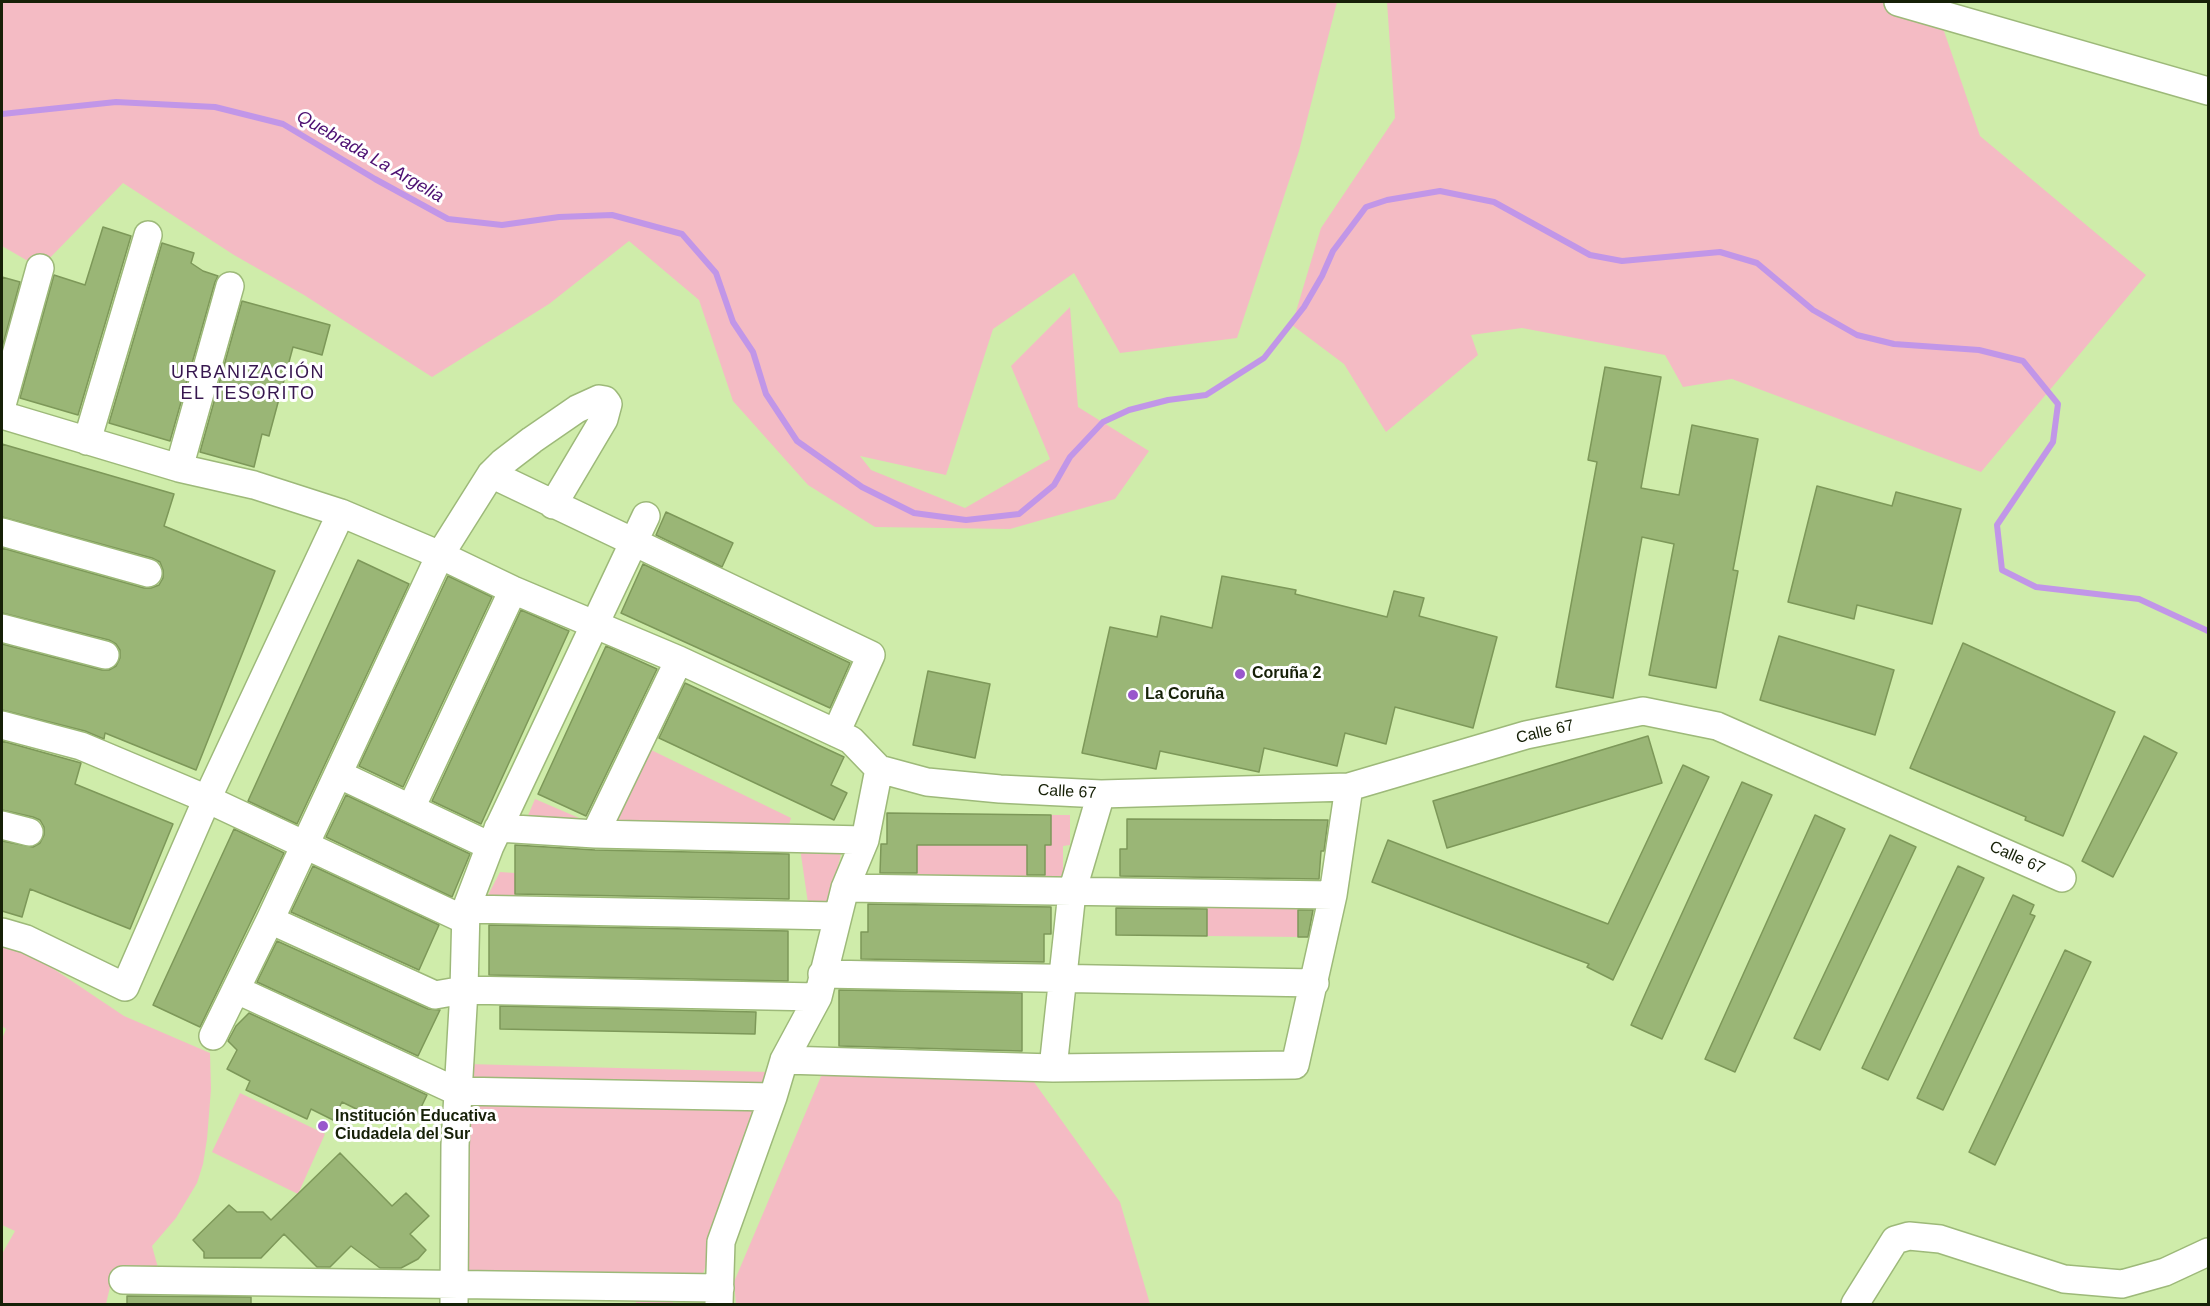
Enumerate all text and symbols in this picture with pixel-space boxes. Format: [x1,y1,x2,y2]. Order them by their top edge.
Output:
water label: Quebrada La Argelia [293,106,447,208]
district label: URBANIZACIÓN EL TESORITO [171,362,325,404]
place label: Coruña 2 [1252,664,1321,684]
marker: Coruña 2 [1233,667,1247,681]
place label: La Coruña [1145,685,1224,705]
marker: La Coruña [1126,688,1140,702]
street label: Calle 67 [1514,716,1576,748]
street label: Calle 67 [1037,781,1097,803]
street label: Calle 67 [1986,837,2048,879]
place label: Institución Educativa Ciudadela del Sur [335,1107,496,1145]
marker: Institución Educativa Ciudadela del Sur [316,1119,330,1133]

